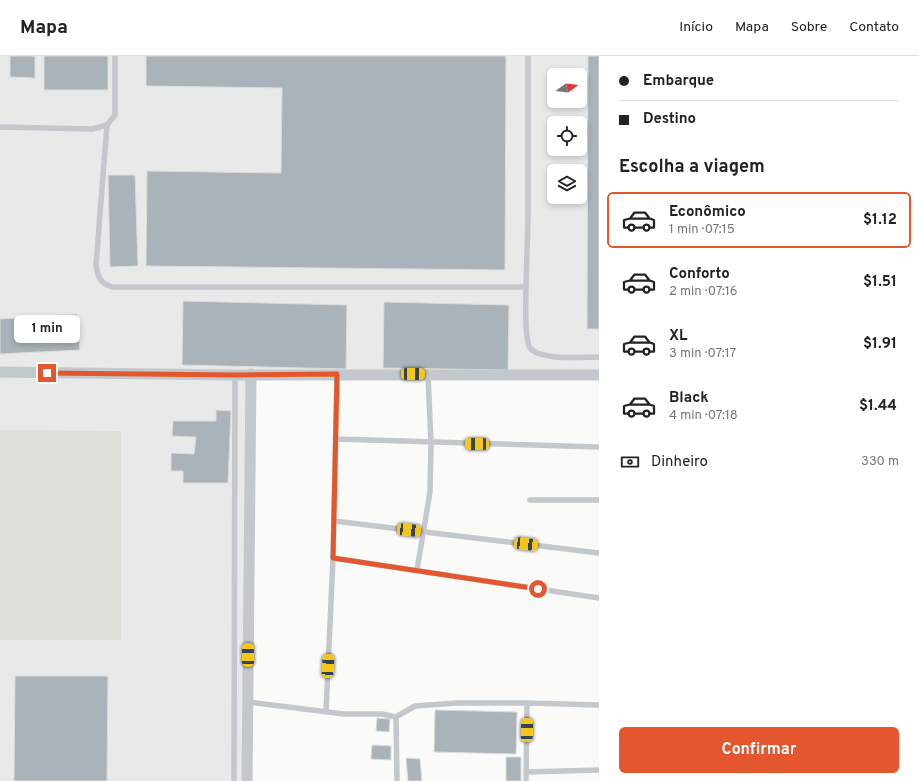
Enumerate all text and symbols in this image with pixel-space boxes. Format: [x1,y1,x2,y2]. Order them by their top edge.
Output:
text: Mapa [20,16,68,40]
text: Início [679,19,713,36]
text: Mapa [735,19,769,36]
text: Sobre [791,19,827,36]
text: Contato [849,19,899,36]
north arrow [547,68,587,108]
map controls [547,68,587,204]
text: Embarque [643,72,714,91]
text: Destino [643,110,696,129]
button: locate [547,116,587,156]
text: Escolha a viagem [619,156,765,179]
button: layers [547,164,587,204]
icon: car [621,202,657,238]
text: Econômico [669,203,746,222]
text: $1.12 [863,211,897,230]
text: 1 min · 07:15 [669,222,735,238]
icon: car [621,264,657,300]
text: Conforto [669,265,730,284]
text: $1.51 [863,273,897,292]
text: 2 min · 07:16 [669,284,738,300]
callout: 1 min [14,315,80,343]
text: 1 min [31,321,63,337]
icon: car [621,326,657,362]
text: XL [669,327,687,346]
text: $1.91 [863,335,897,354]
text: 3 min · 07:17 [669,346,736,362]
route end [38,364,56,382]
car [401,368,425,380]
icon: car [621,388,657,424]
text: Black [669,389,709,408]
text: $1.44 [859,397,897,416]
text: 4 min · 07:18 [669,408,738,424]
car [465,438,489,450]
icon: cash [619,451,641,473]
text: Dinheiro [651,453,708,472]
text: 330 m [861,454,899,470]
car [396,523,422,537]
car [513,537,539,551]
route start [529,580,547,598]
car [242,643,254,667]
car [321,654,335,678]
car [521,718,533,742]
button: Confirmar [619,727,899,773]

